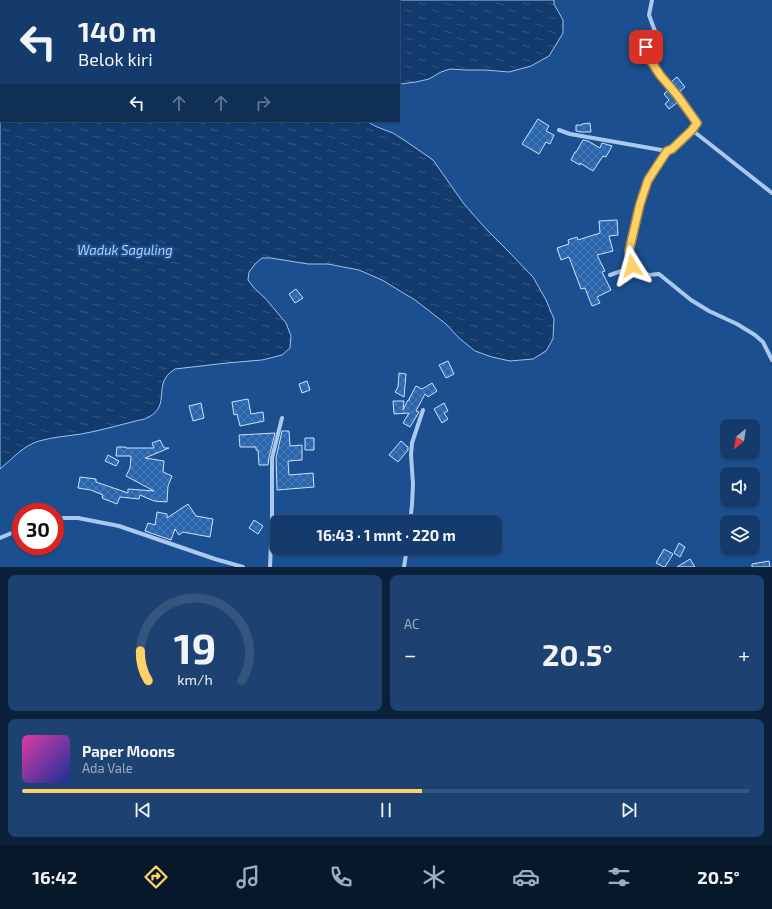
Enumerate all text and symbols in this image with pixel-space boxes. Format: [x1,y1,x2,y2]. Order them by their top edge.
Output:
text: 140 m [78,14,156,48]
icon: left [12,16,64,68]
pin [629,30,663,64]
icon: arrive [635,36,657,58]
text: Belok kiri [78,48,153,70]
icon: left [126,92,148,114]
icon: ahead [168,92,190,114]
icon: ahead [210,92,232,114]
icon: right [252,92,274,114]
water label: Waduk Saguling [77,242,173,258]
position arrow [611,245,653,287]
north arrow [720,419,760,459]
map controls [720,419,760,555]
button: sound [720,467,760,507]
speed limit sign: 30 [12,503,64,555]
button: layers [720,515,760,555]
text: 16:43 · 1 mnt · 220 m [316,526,456,544]
text: AC [404,616,419,632]
text: 19 [174,622,216,672]
text: 20.5° [542,636,613,672]
text: − [404,641,417,667]
text: + [738,641,750,667]
text: km/h [177,671,213,688]
text: Paper Moons [82,742,175,760]
text: Ada Vale [82,760,133,776]
icon: previous [132,799,154,821]
icon: pause [375,799,397,821]
icon: next [618,799,640,821]
icon: directions [142,863,170,891]
icon: music [234,863,262,891]
icon: phone [327,863,355,891]
icon: climate [420,863,448,891]
icon: car [512,863,540,891]
icon: filters [605,863,633,891]
text: 16:42 [32,866,77,888]
text: 20.5° [697,866,740,888]

